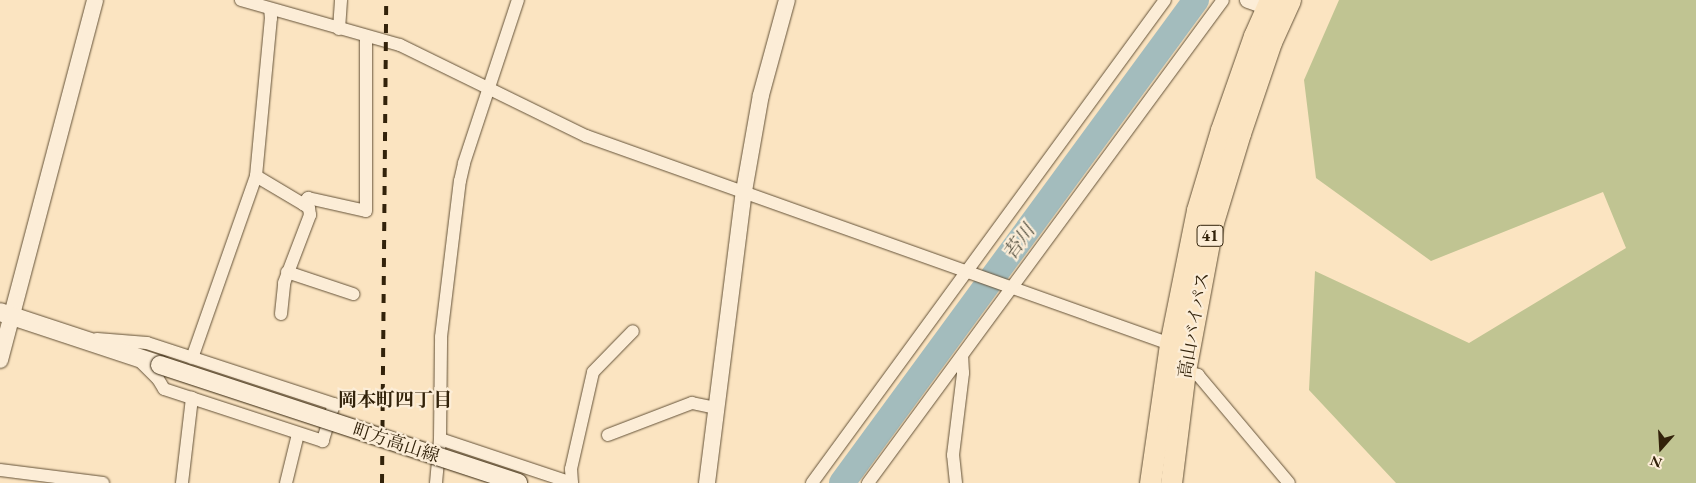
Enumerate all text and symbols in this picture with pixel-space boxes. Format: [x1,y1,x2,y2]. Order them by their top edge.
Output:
water label: 苔川 [999,220,1039,264]
road number: 41 [1196,222,1224,250]
street label: 高山バイパス [1174,270,1214,380]
district label: 岡本町四丁目 [338,389,452,411]
street label: 町方高山線 [350,419,442,467]
north arrow [1636,423,1686,473]
text: N [1648,452,1664,473]

